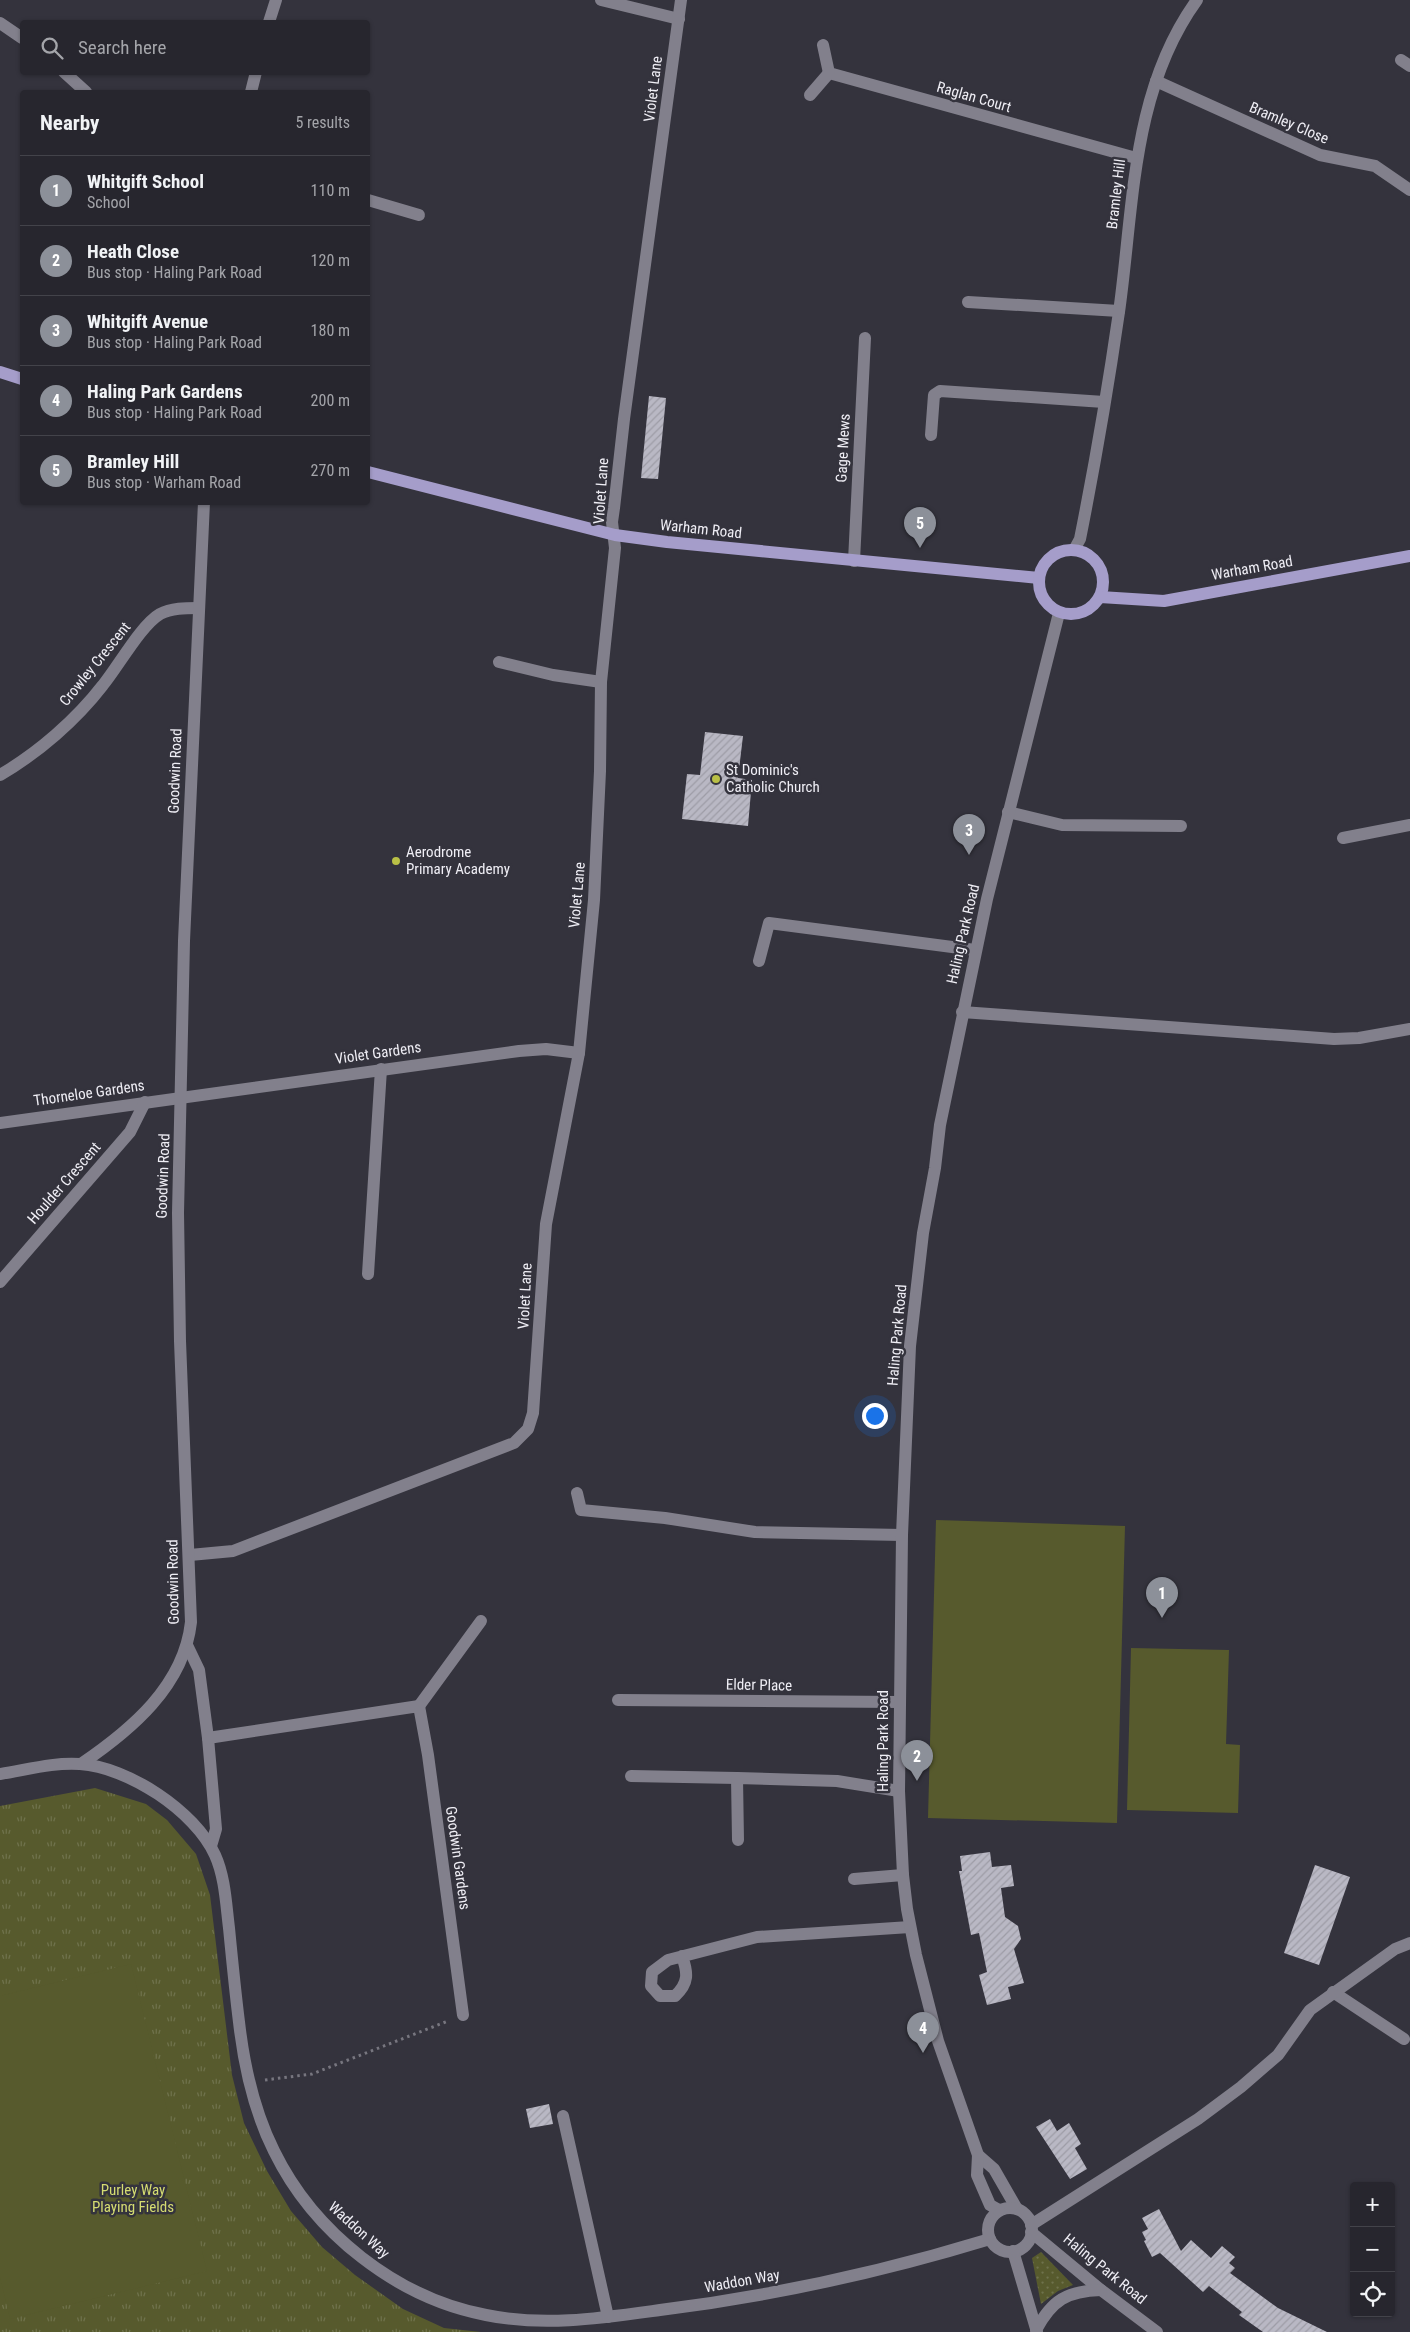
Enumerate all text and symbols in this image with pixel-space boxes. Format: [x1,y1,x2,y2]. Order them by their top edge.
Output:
search box [20,20,370,75]
icon: search [38,34,66,62]
text: Search here [78,36,166,59]
street label: Violet Lane [640,55,666,123]
street label: Raglan Court [935,78,1013,116]
street label: Bramley Close [1247,98,1331,148]
text: Nearby [40,111,99,135]
text: 5 results [295,113,350,132]
street label: Bramley Hill [1103,158,1129,230]
text: Whitgift School [87,170,204,193]
text: 1 [52,181,60,200]
text: 110 m [311,181,350,200]
text: School [87,193,130,212]
text: Heath Close [87,240,179,263]
text: 2 [52,251,60,270]
text: 120 m [311,251,350,270]
text: Bus stop · Haling Park Road [87,263,262,282]
text: Whitgift Avenue [87,310,208,333]
text: 3 [52,321,60,340]
text: 180 m [311,321,350,340]
text: Bus stop · Haling Park Road [87,333,262,352]
text: Haling Park Gardens [87,380,243,403]
text: 4 [52,391,60,410]
text: 200 m [311,391,350,410]
text: Bus stop · Haling Park Road [87,403,262,422]
street label: Gage Mews [832,413,854,483]
text: Bramley Hill [87,450,179,473]
street label: Violet Lane [590,457,612,525]
text: 5 [52,461,60,480]
text: 270 m [311,461,350,480]
text: Bus stop · Warham Road [87,473,241,492]
pin: 5 [904,507,936,548]
street label: Warham Road [659,516,743,542]
street label: Warham Road [1210,552,1294,584]
street label: Crowley Crescent [56,618,134,710]
street label: Goodwin Road [165,728,185,814]
place label: St Dominic's Catholic Church [726,761,820,796]
marker: St Dominic's Catholic Church [710,773,722,785]
pin: 3 [953,814,985,855]
place label: Aerodrome Primary Academy [406,843,510,878]
marker: Aerodrome Primary Academy [390,855,402,867]
street label: Violet Lane [565,861,589,929]
street label: Haling Park Road [943,882,983,986]
street label: Violet Gardens [334,1038,422,1068]
street label: Thorneloe Gardens [32,1076,146,1110]
street label: Goodwin Road [153,1133,173,1219]
street label: Houlder Crescent [24,1138,104,1228]
street label: Violet Lane [514,1262,536,1330]
street label: Haling Park Road [884,1284,910,1386]
your location [862,1403,888,1429]
street label: Goodwin Road [163,1539,183,1625]
pin: 1 [1146,1577,1178,1618]
street label: Elder Place [726,1675,792,1695]
street label: Haling Park Road [874,1690,892,1792]
pin: 2 [901,1740,933,1781]
street label: Goodwin Gardens [442,1805,474,1911]
pin: 4 [907,2012,939,2053]
park label: Purley Way Playing Fields [92,2181,174,2216]
map controls [1350,2182,1395,2317]
button: + [1350,2182,1395,2227]
street label: Waddon Way [325,2198,393,2262]
button: − [1350,2227,1395,2272]
street label: Haling Park Road [1060,2230,1150,2308]
street label: Waddon Way [703,2266,781,2296]
button: locate [1350,2272,1395,2317]

